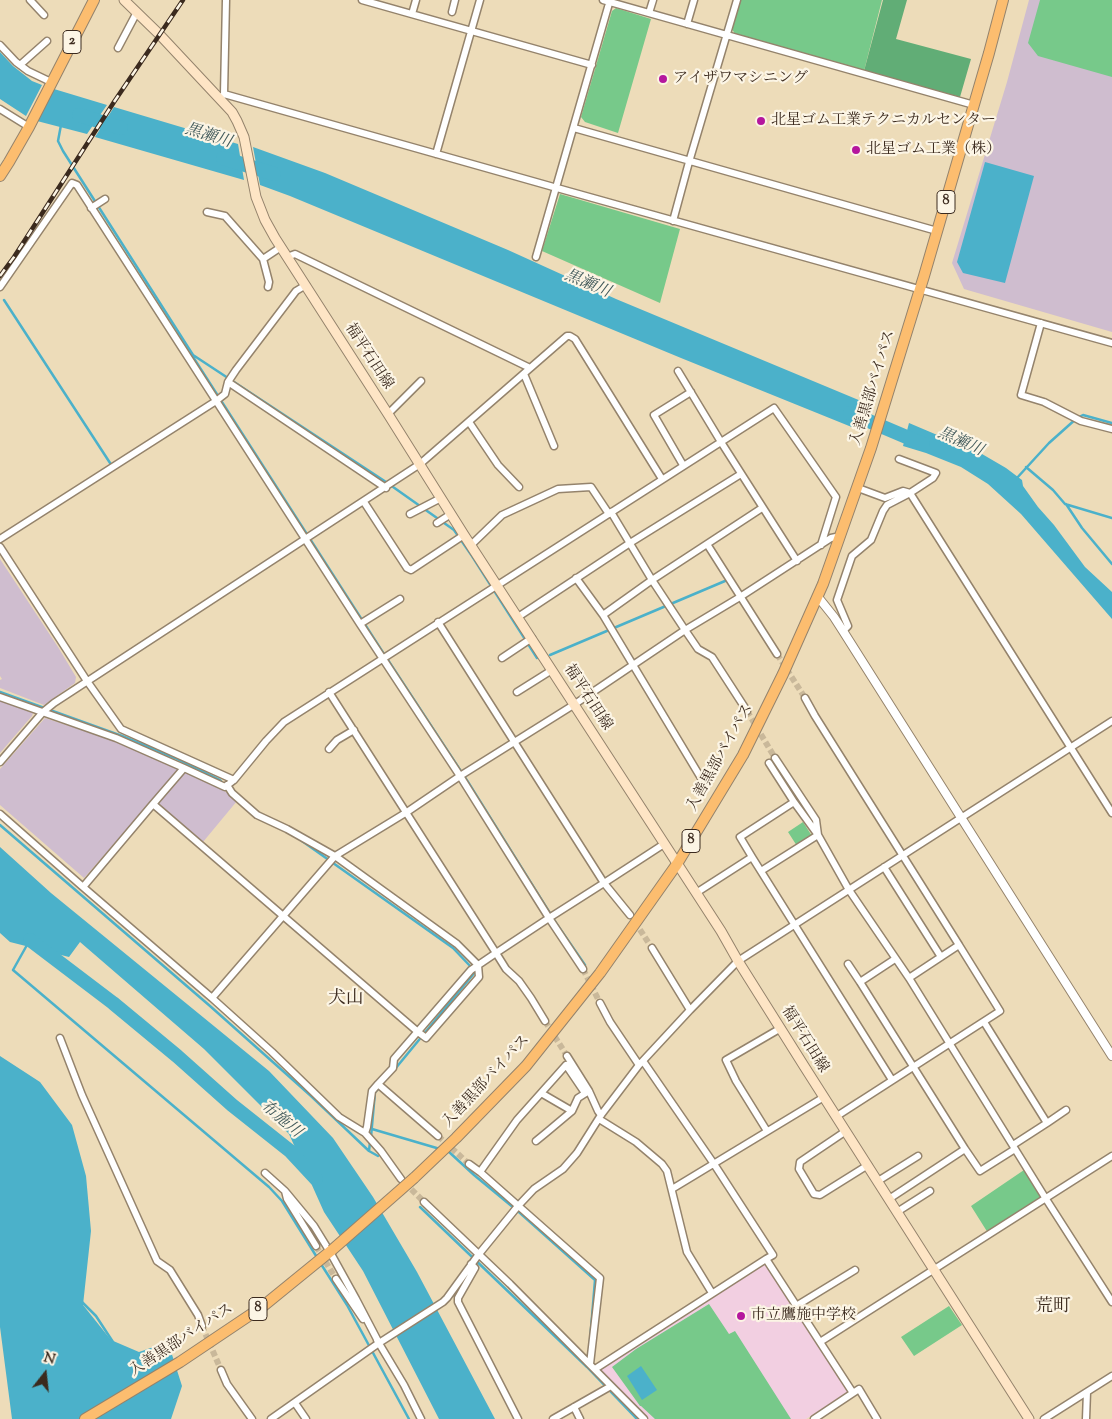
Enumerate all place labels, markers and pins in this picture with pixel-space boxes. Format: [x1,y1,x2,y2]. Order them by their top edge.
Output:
place label: アイザワマシニング [673,70,808,88]
marker: アイザワマシニング [657,73,669,85]
place label: 北星ゴム工業テクニカルセンター [771,112,996,130]
marker: 北星ゴム工業テクニカルセンター [755,115,767,127]
place label: 北星ゴム工業（株） [866,141,1001,159]
marker: 北星ゴム工業（株） [850,144,862,156]
place label: 市立鷹施中学校 [751,1307,856,1325]
marker: 市立鷹施中学校 [735,1310,747,1322]

